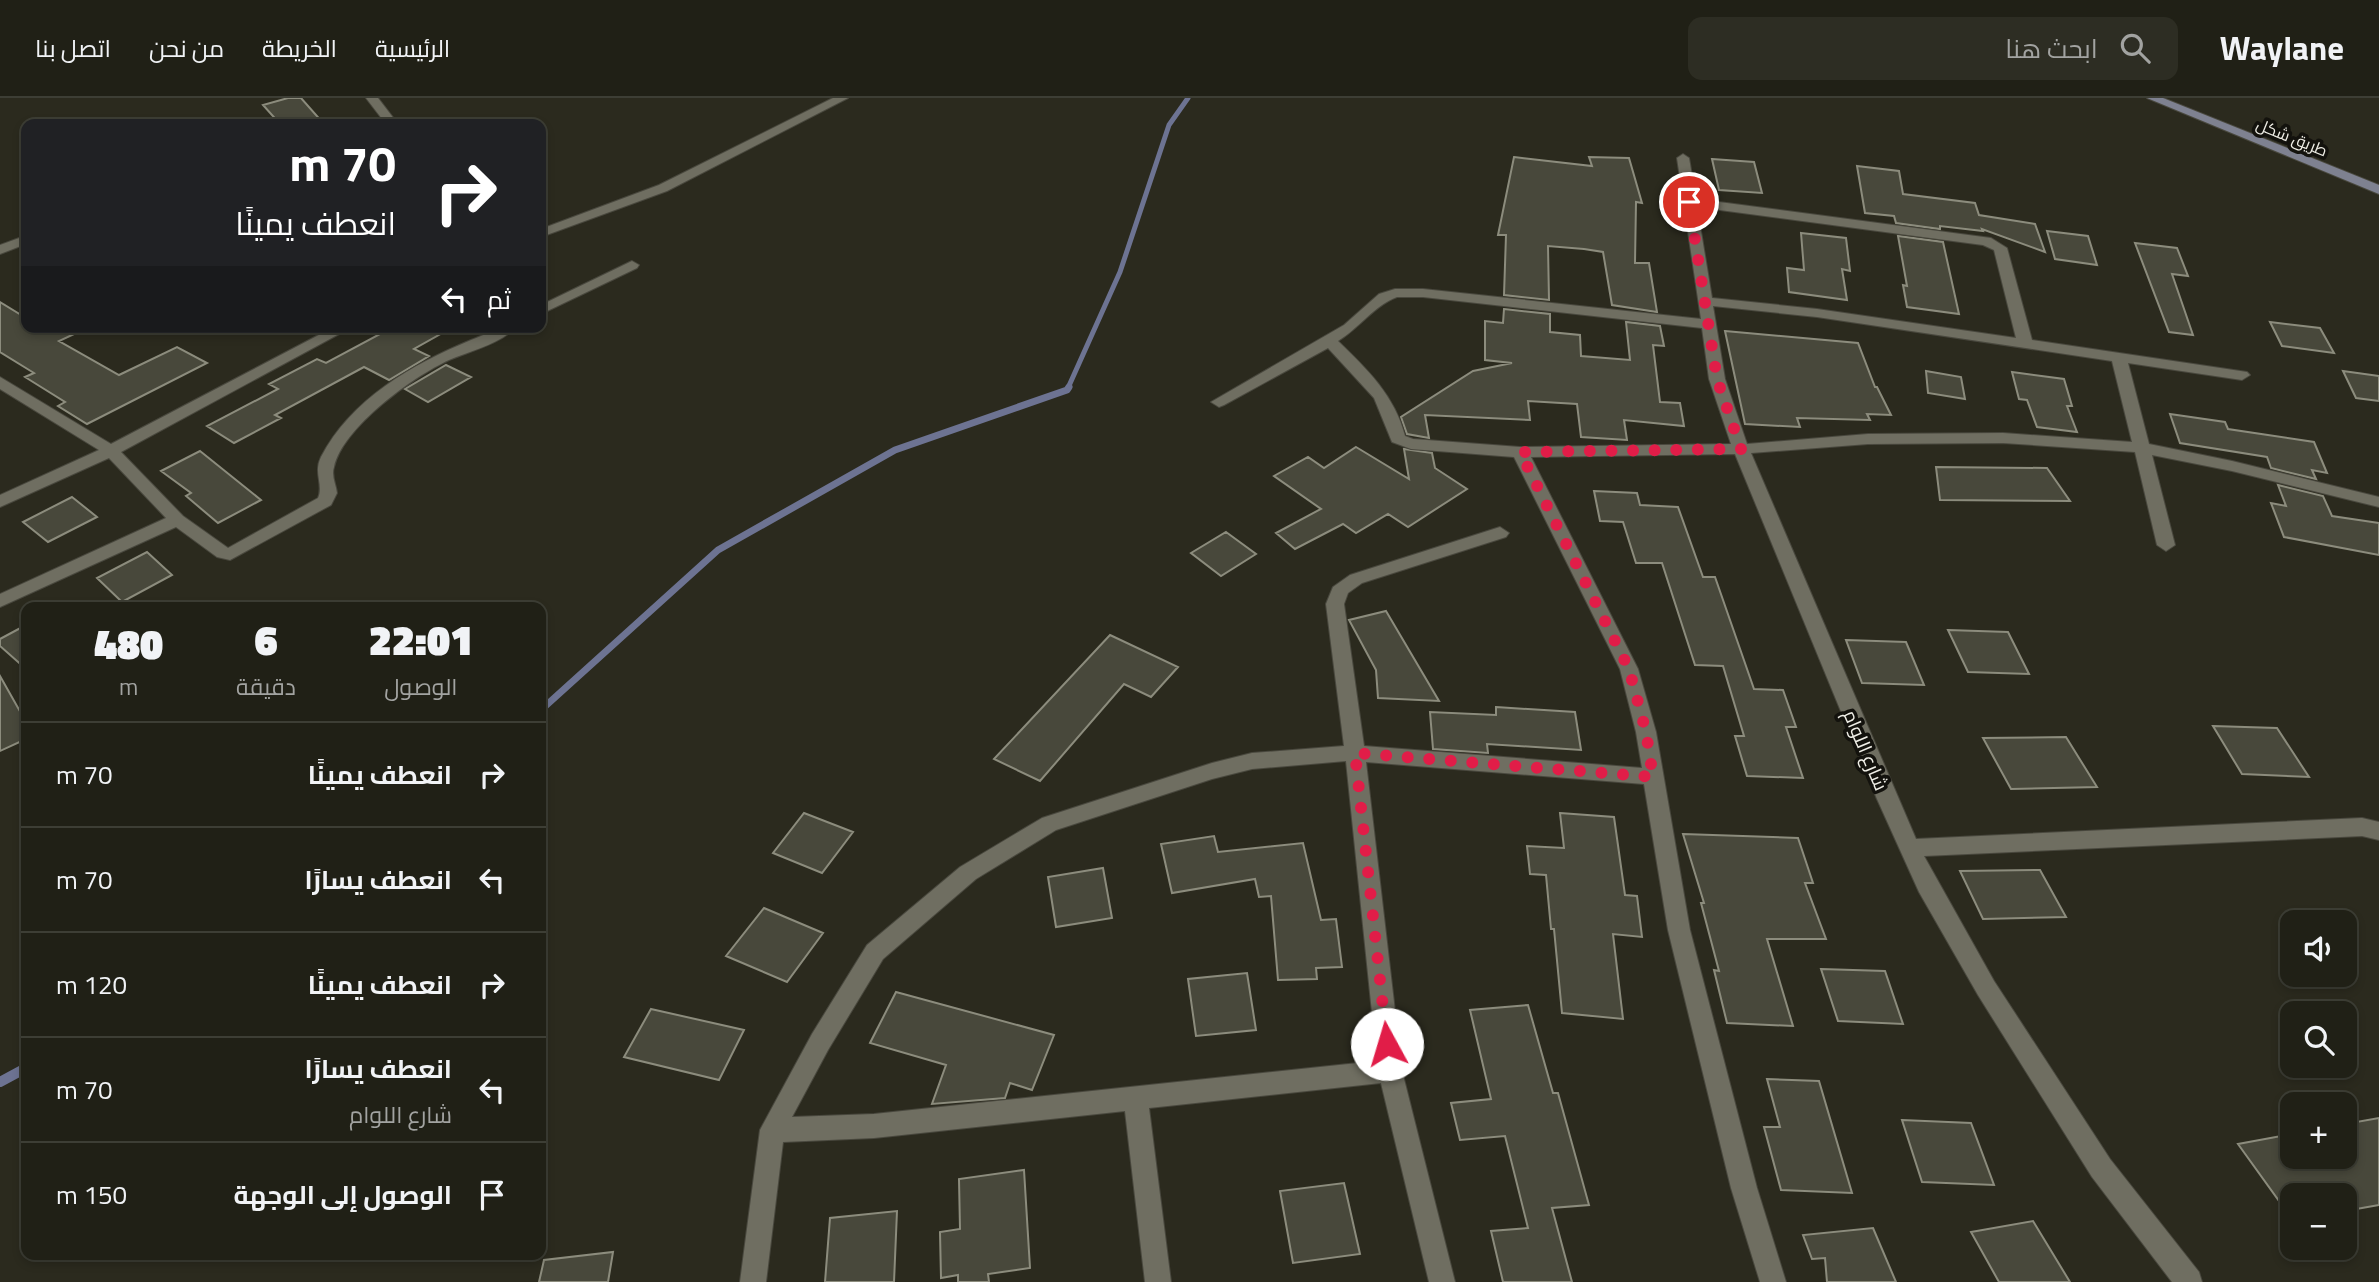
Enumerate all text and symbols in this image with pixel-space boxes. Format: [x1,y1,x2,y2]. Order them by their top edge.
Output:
search box [1688,17,2178,80]
text: Waylane [2220,23,2344,73]
text: ابحث هنا [2005,29,2098,68]
icon: search [2116,29,2154,67]
text: اتصل بنا [35,30,111,66]
text: من نحن [149,30,224,66]
text: الخريطة [262,30,337,66]
text: الرئيسية [375,30,450,66]
street label: طريق شكل [2253,112,2331,162]
text: 70 m [289,125,396,200]
icon: right [420,147,511,238]
pin [1659,172,1719,232]
icon: arrive [1670,183,1708,221]
text: انعطف يمينًا [235,199,396,247]
icon: left [435,280,473,318]
text: ثم [487,280,511,319]
text: 6 [254,607,277,671]
text: 22:01 [369,607,473,671]
text: 480 [94,611,163,675]
text: m [119,669,138,704]
text: دقيقة [236,669,296,704]
text: الوصول [384,669,458,704]
street label: شارع اللوام [1836,705,1896,795]
text: 70 m [56,755,113,794]
text: انعطف يمينًا [308,755,452,794]
icon: right [473,756,511,794]
text: 70 m [56,860,113,899]
text: انعطف يسارًا [304,860,452,899]
icon: left [473,861,511,899]
map controls [2280,910,2357,1260]
button: sound [2280,910,2357,987]
text: 120 m [56,965,127,1004]
text: انعطف يمينًا [308,965,452,1004]
icon: right [473,966,511,1004]
button: search [2280,1001,2357,1078]
position arrow [1350,1007,1424,1081]
text: انعطف يسارًا [304,1049,452,1088]
text: 70 m [56,1070,113,1109]
icon: left [473,1071,511,1109]
button: + [2280,1092,2357,1169]
text: شارع اللوام [349,1097,452,1132]
text: 150 m [56,1175,127,1214]
text: الوصول إلى الوجهة [233,1175,452,1214]
icon: arrive [473,1176,511,1214]
button: − [2280,1183,2357,1260]

